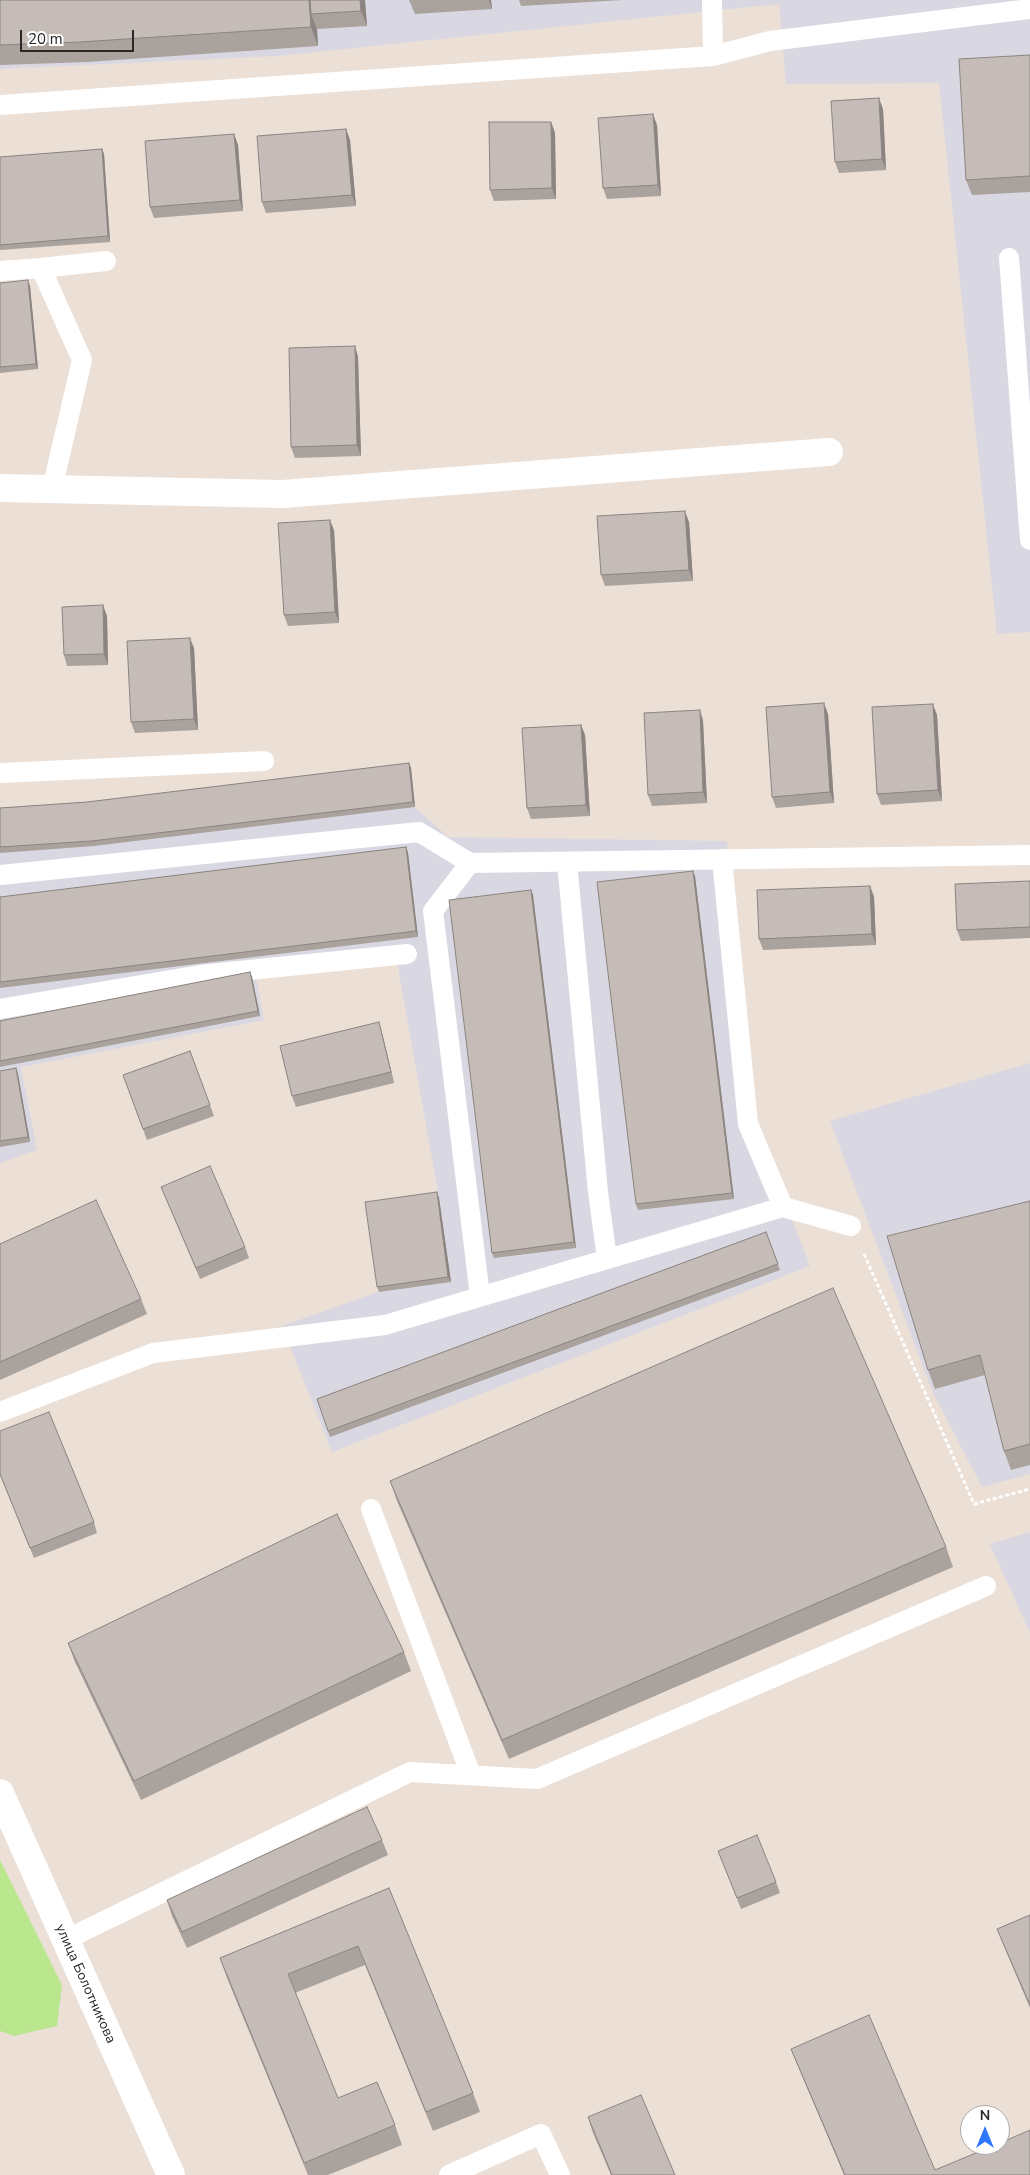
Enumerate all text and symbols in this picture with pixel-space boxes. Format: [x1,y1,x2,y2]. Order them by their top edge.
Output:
scale bar [22,20,136,52]
text: 20 m [28,29,63,49]
street label: улица Болотникова [51,1922,119,2046]
north arrow [960,2105,1010,2155]
text: N [980,2106,990,2125]

